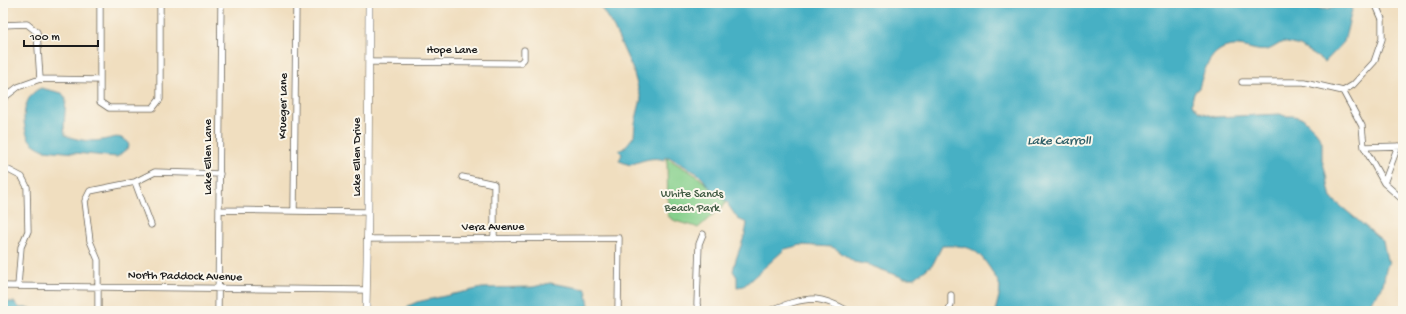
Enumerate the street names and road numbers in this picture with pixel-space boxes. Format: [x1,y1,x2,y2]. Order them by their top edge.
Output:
street label: Hope Lane [427,44,478,58]
street label: Krueger Lane [276,72,292,139]
street label: Lake Ellen Drive [351,117,365,197]
street label: Lake Ellen Lane [202,118,216,195]
street label: Vera Avenue [461,221,525,235]
street label: North Paddock Avenue [128,269,243,285]

